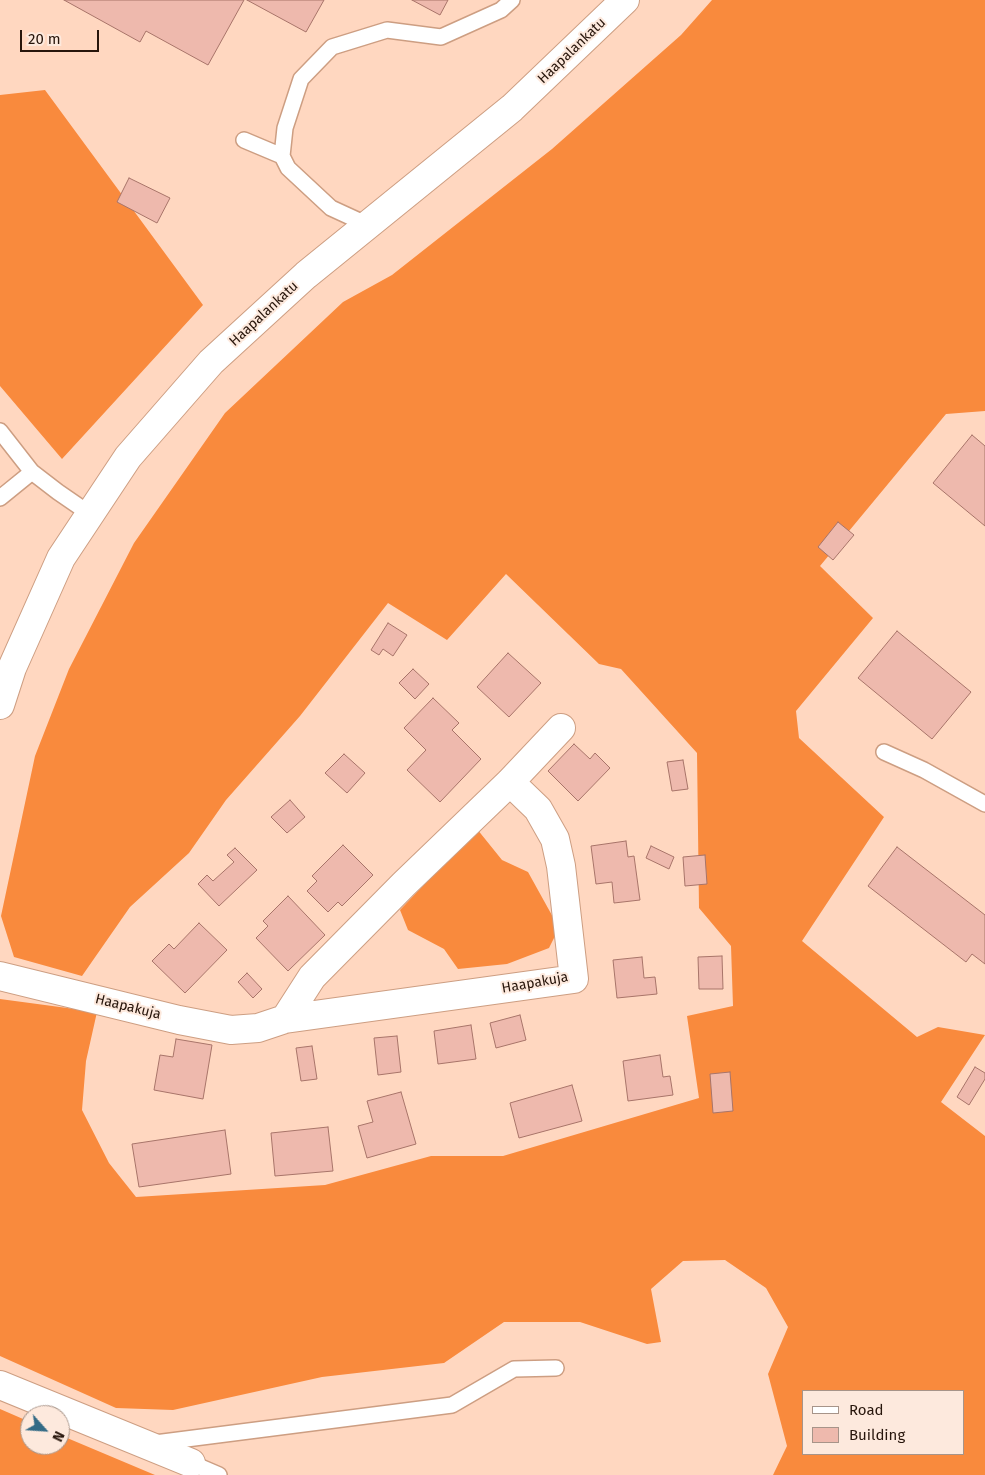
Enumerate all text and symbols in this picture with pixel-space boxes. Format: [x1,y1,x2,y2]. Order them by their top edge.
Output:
street label: Haapalankatu [535,14,609,88]
scale bar [22,20,101,52]
text: 20 m [28,30,61,48]
street label: Haapalankatu [226,278,302,350]
street label: Haapakuja [500,969,570,997]
street label: Haapakuja [93,991,163,1023]
legend [802,1390,965,1455]
text: Road [849,1401,884,1419]
north arrow [20,1405,70,1455]
text: Building [849,1426,905,1444]
text: N [48,1428,68,1444]

